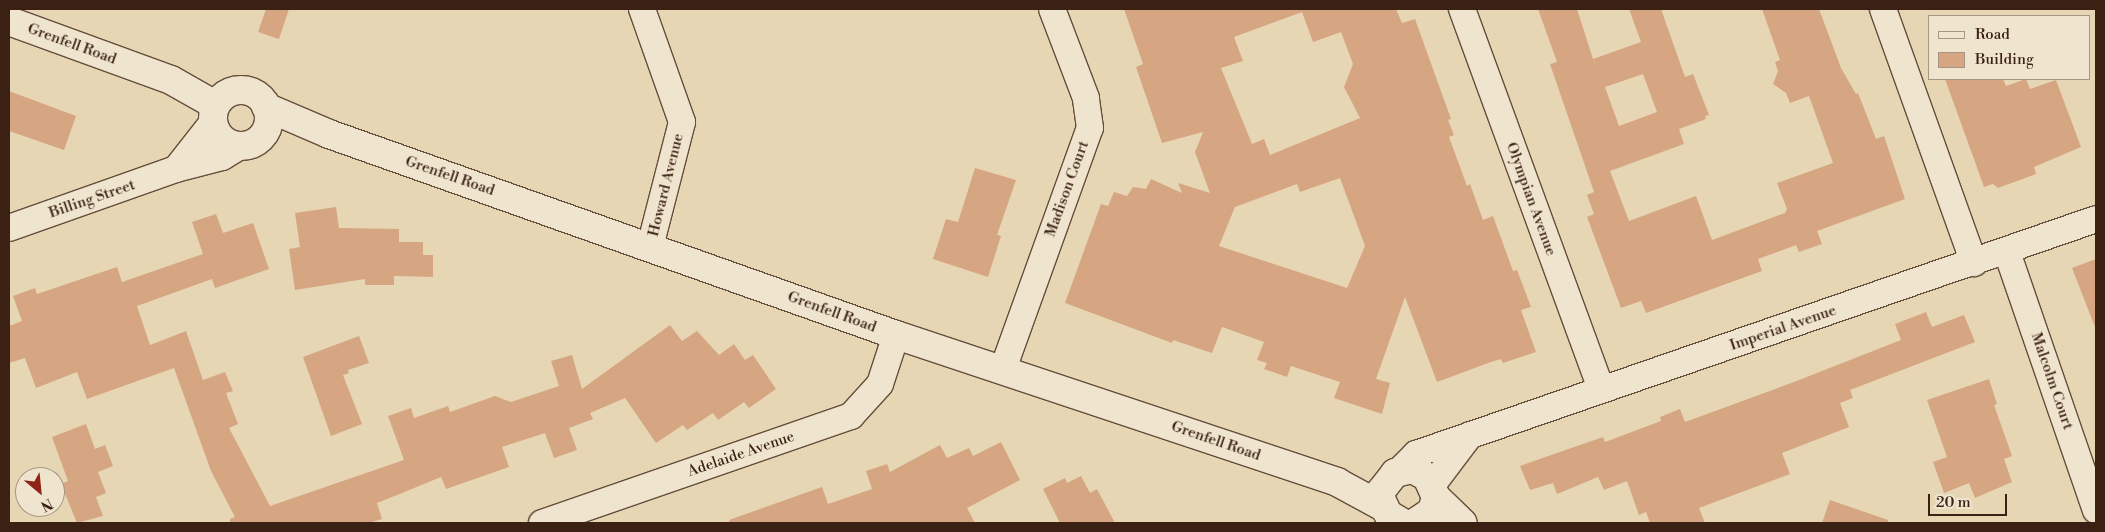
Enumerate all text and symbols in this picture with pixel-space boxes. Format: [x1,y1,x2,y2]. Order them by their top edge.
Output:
legend [1928,15,2090,80]
street label: Grenfell Road [25,20,119,68]
text: Road [1975,25,2010,44]
text: Building [1975,50,2034,69]
street label: Howard Avenue [644,132,688,238]
street label: Madison Court [1041,139,1093,239]
street label: Olympian Avenue [1502,140,1560,258]
street label: Grenfell Road [403,152,497,200]
street label: Billing Street [47,176,137,222]
street label: Grenfell Road [785,288,879,336]
street label: Imperial Avenue [1727,301,1839,355]
street label: Malcolm Court [2027,330,2077,432]
street label: Grenfell Road [1169,417,1263,465]
street label: Adelaide Avenue [685,427,797,481]
north arrow [15,467,65,517]
scale bar [1930,484,2009,516]
text: 20 m [1936,493,1971,512]
text: N [37,494,56,515]

